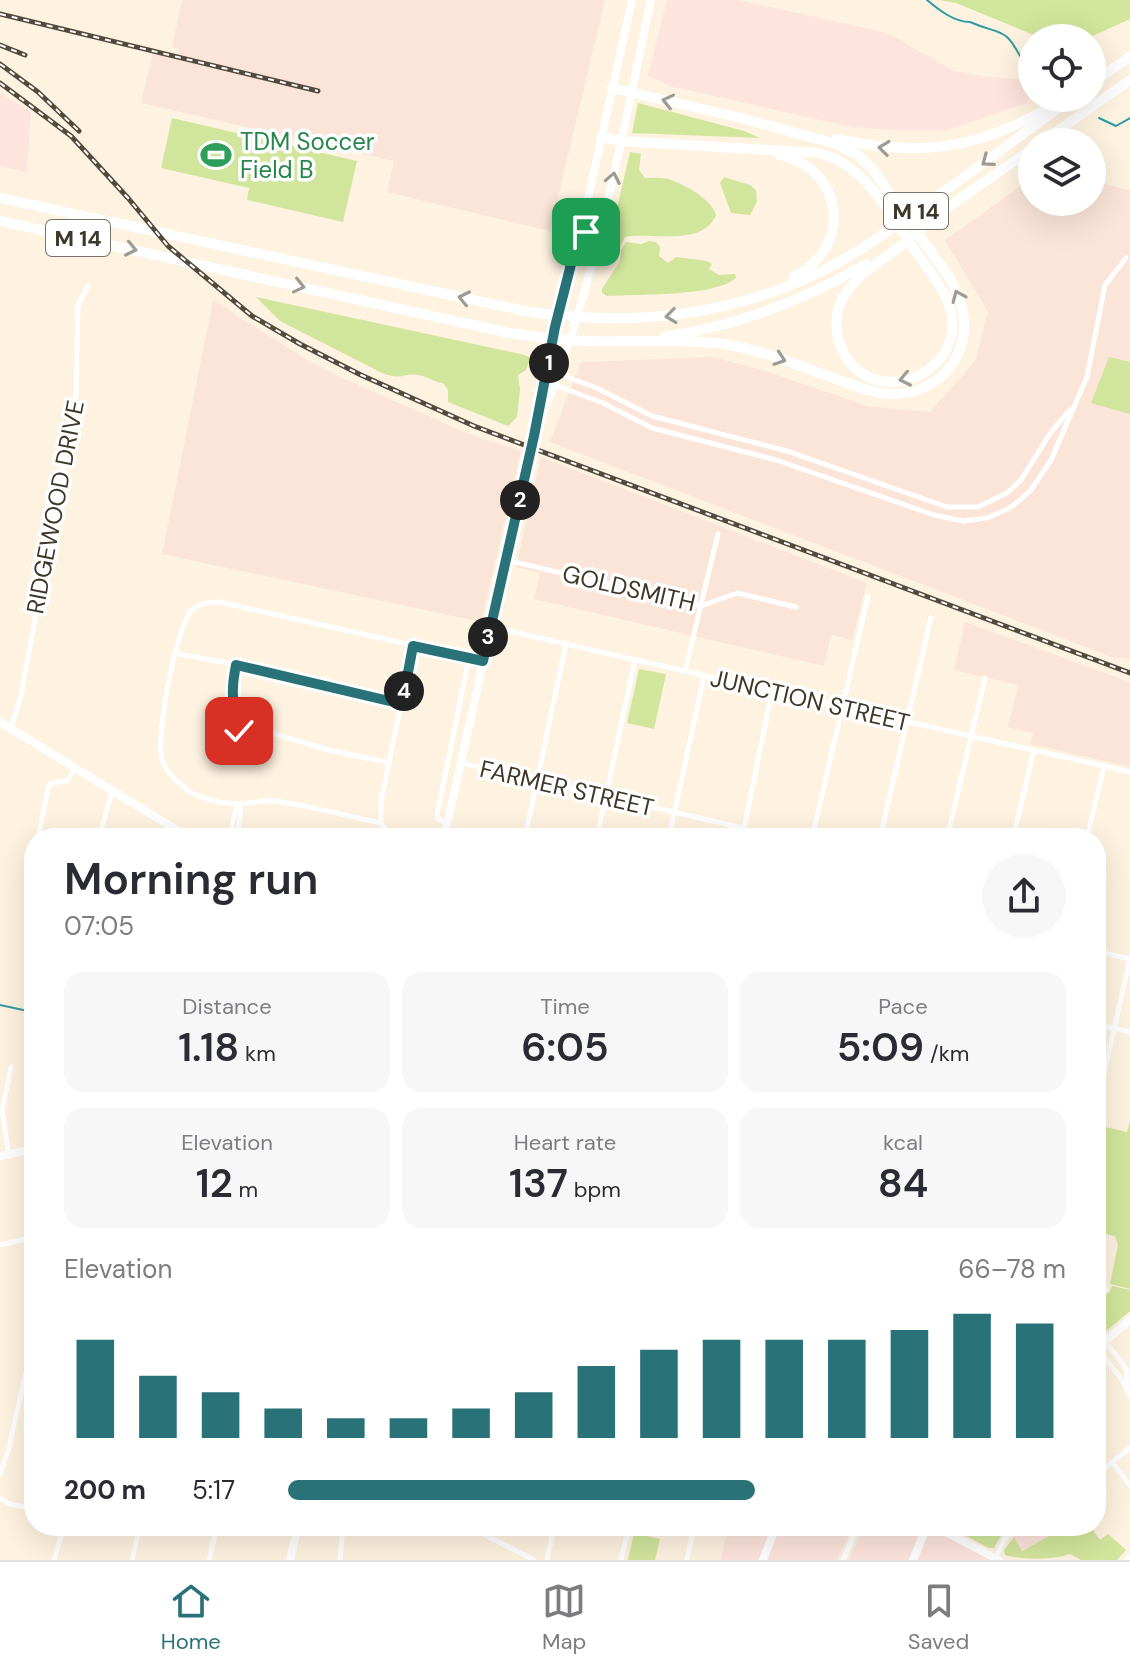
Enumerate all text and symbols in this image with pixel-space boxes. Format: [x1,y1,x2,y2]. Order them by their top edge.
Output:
map controls [1018,24,1106,216]
button: locate [1018,24,1106,112]
one-way arrow [662,93,676,110]
place label: TDM Soccer Field B [240,126,375,185]
button: layers [1018,128,1106,216]
sports icon: TDM Soccer Field B [199,138,233,172]
one-way arrow [877,139,890,156]
one-way arrow [981,151,995,165]
one-way arrow [604,171,621,185]
road number: M 14 [884,193,948,229]
pin [552,198,620,266]
icon: arrive [564,210,608,254]
road number: M 14 [46,220,110,256]
one-way arrow [124,240,137,257]
one-way arrow [292,277,305,294]
one-way arrow [458,290,471,307]
one-way arrow [951,290,967,304]
one-way arrow [664,308,677,325]
pin: 1 [529,343,569,383]
text: 1 [545,348,553,377]
one-way arrow [772,349,786,366]
one-way arrow [899,370,913,387]
street label: RIDGEWOOD DRIVE [19,398,91,616]
pin: 2 [500,480,540,520]
text: 2 [514,485,526,514]
street label: GOLDSMITH [560,558,698,618]
pin: 3 [468,617,508,657]
text: 3 [481,622,495,651]
street label: JUNCTION STREET [707,662,913,738]
pin: 4 [384,671,424,711]
text: 4 [397,676,411,705]
pin [205,697,273,765]
icon: check [217,709,261,753]
street label: FARMER STREET [477,753,657,823]
text: Morning run [64,850,318,908]
button: share [982,854,1066,938]
text: 07:05 [64,909,134,943]
text: Distance [182,992,272,1021]
text: Time [540,992,590,1021]
text: Pace [878,992,928,1021]
text: 1.18 [178,1021,239,1073]
text: 6:05 [521,1021,609,1073]
text: 5:09 [837,1021,924,1073]
text: km [239,1039,276,1068]
text: /km [924,1039,969,1068]
text: Elevation [181,1128,273,1157]
text: Heart rate [514,1128,616,1157]
text: kcal [883,1128,923,1157]
text: 12 [196,1157,233,1209]
text: 137 [509,1157,568,1209]
text: 84 [878,1157,928,1209]
text: m [233,1175,258,1204]
text: bpm [568,1175,621,1204]
text: Elevation [64,1252,172,1286]
text: 66–78 m [958,1252,1066,1286]
text: 200 m [64,1473,146,1507]
text: 5:17 [192,1473,235,1507]
tab: Home [161,1579,221,1656]
tab: Map [542,1579,586,1656]
tab: Saved [908,1579,969,1656]

